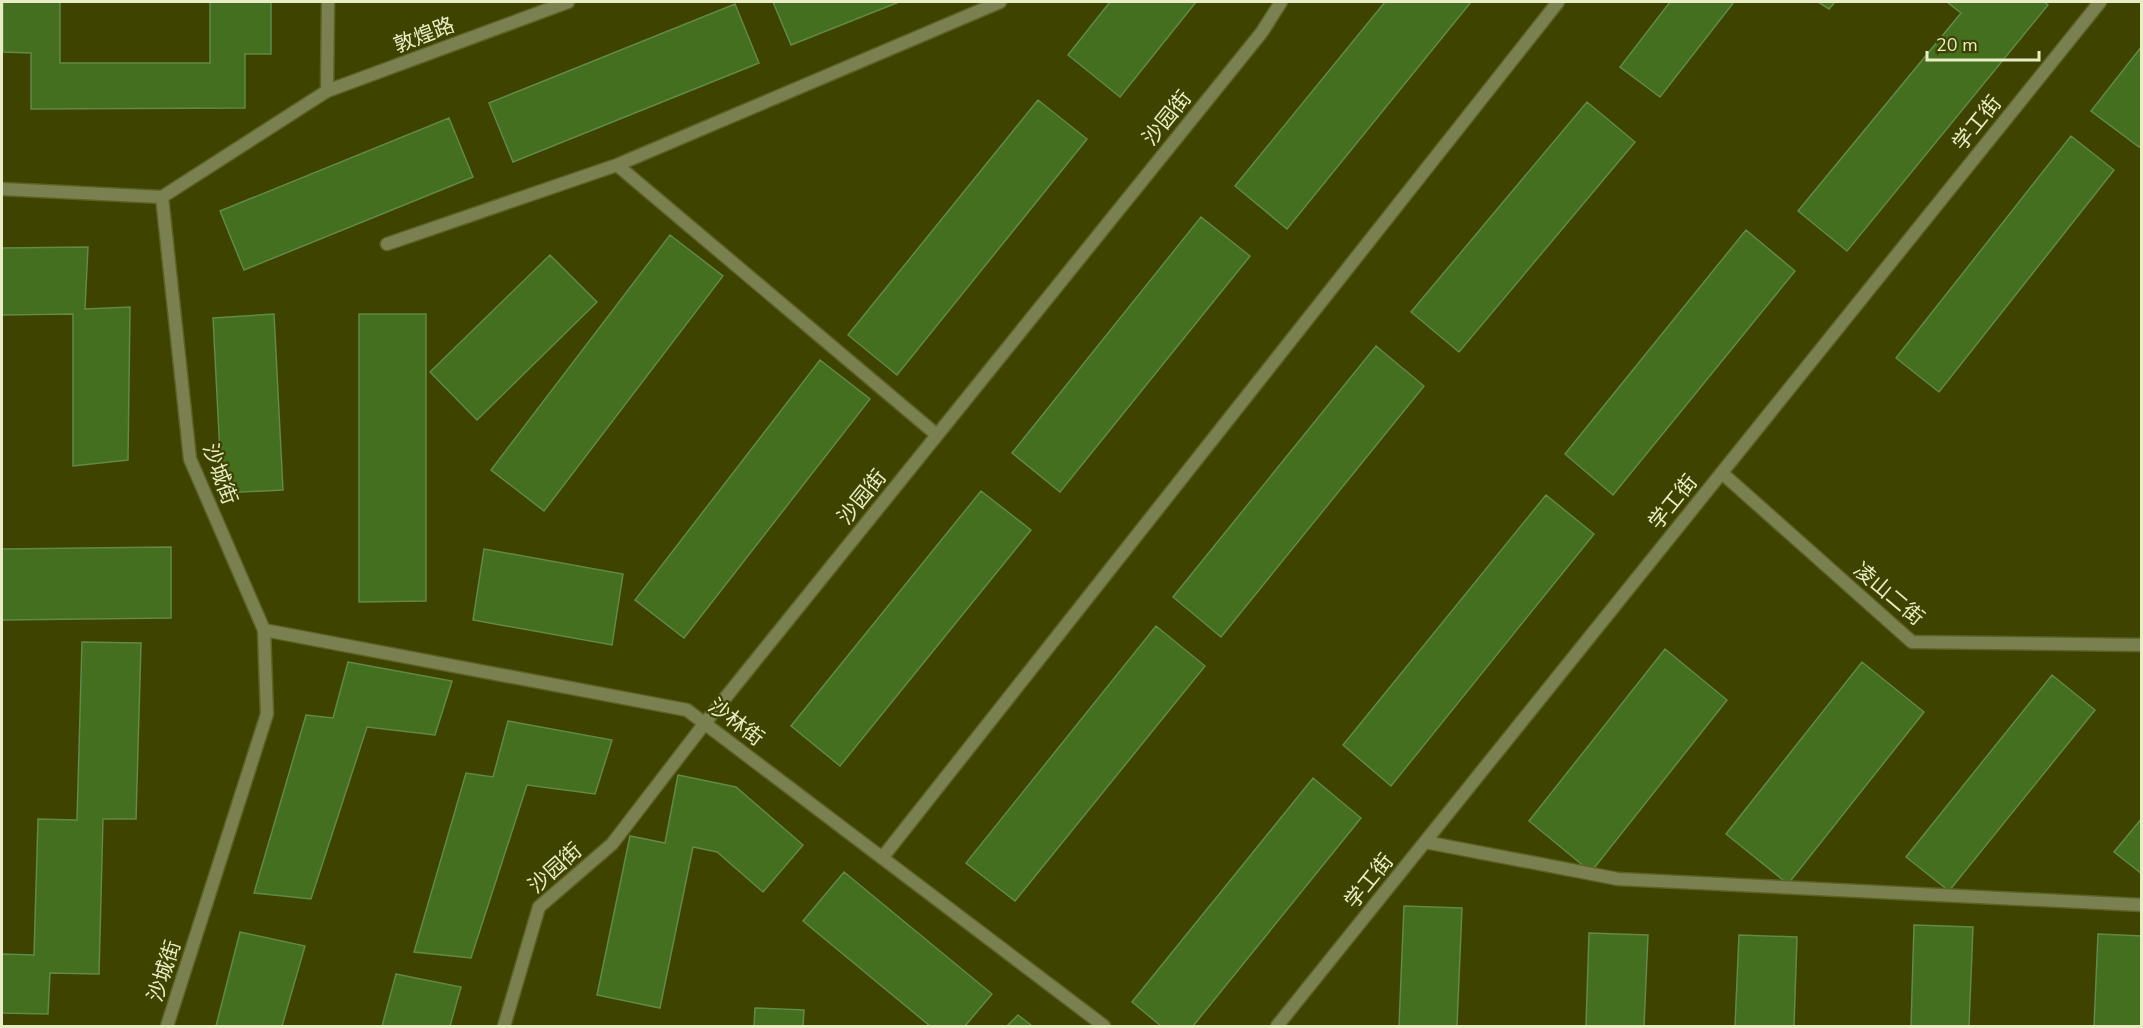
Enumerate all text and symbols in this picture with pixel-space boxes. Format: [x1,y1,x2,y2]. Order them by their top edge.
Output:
street label: 敦煌路 [390,11,458,59]
scale bar [1927,24,2040,62]
text: 20 m [1936,33,1978,57]
street label: 沙园街 [1136,85,1198,151]
street label: 学工街 [1946,90,2008,156]
street label: 沙城街 [196,440,244,508]
street label: 沙园街 [831,464,893,530]
street label: 学工街 [1642,469,1704,535]
street label: 凌山二街 [1848,556,1930,632]
street label: 沙林街 [702,692,770,752]
street label: 沙园街 [522,837,588,899]
street label: 学工街 [1338,848,1400,914]
street label: 沙城街 [141,937,187,1005]

